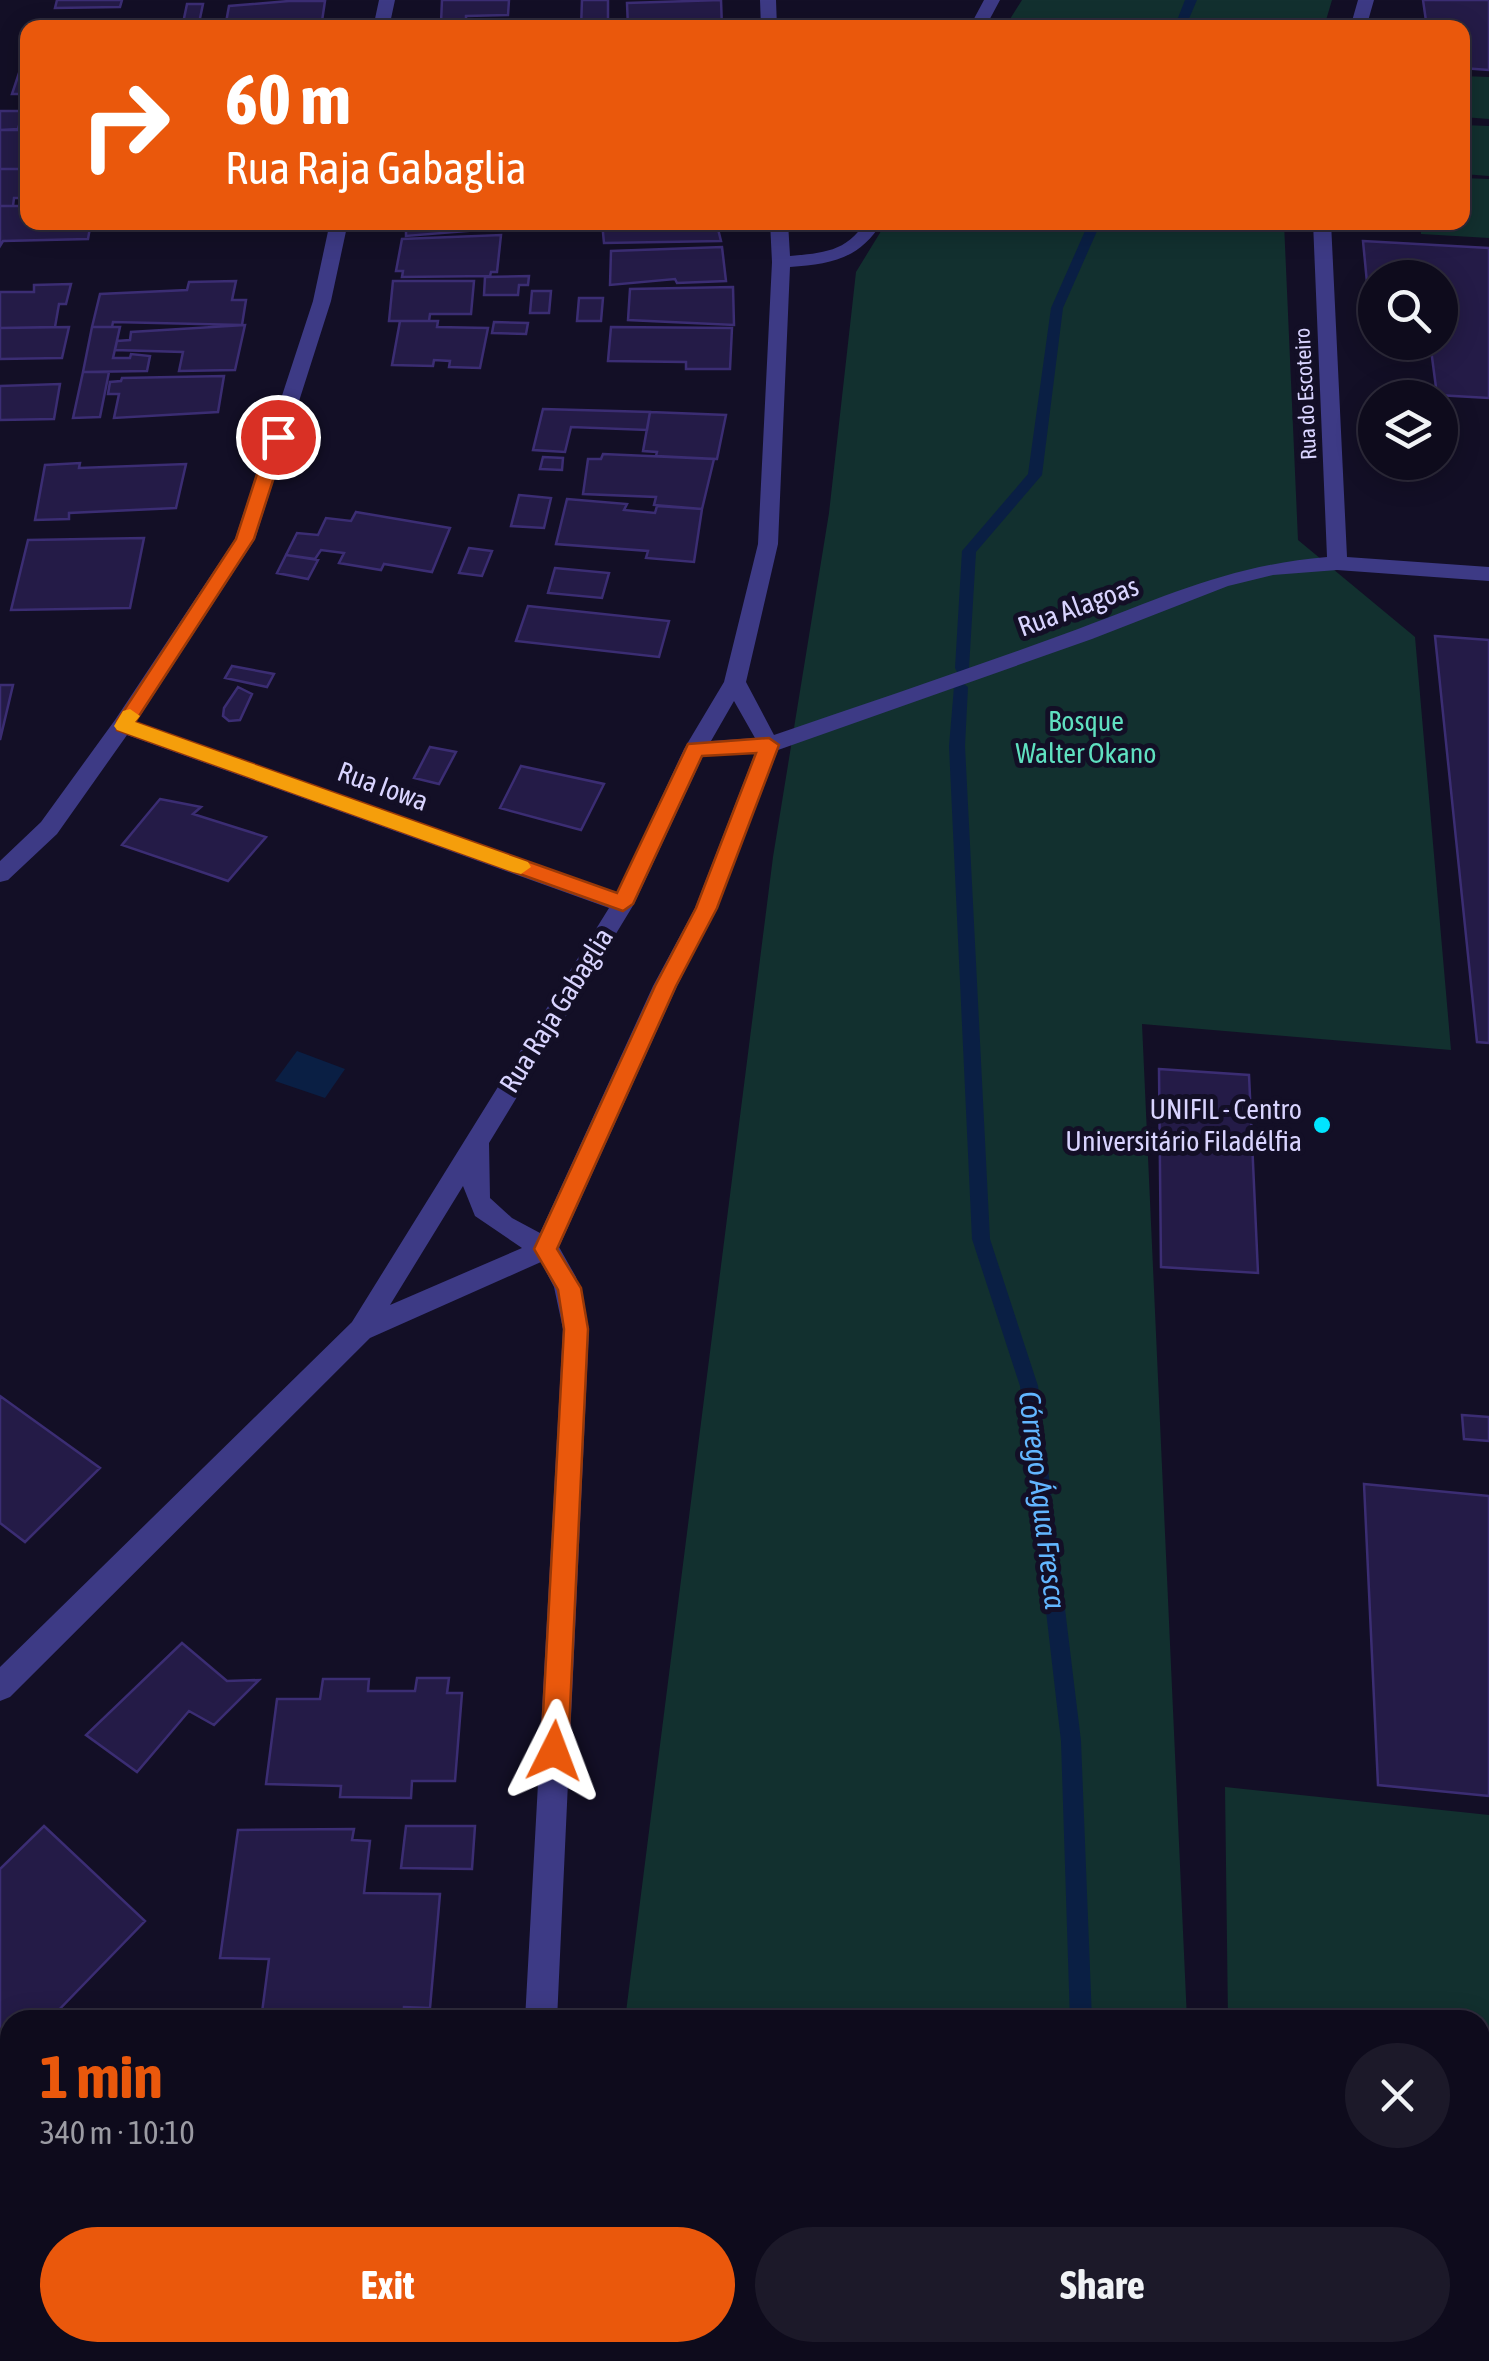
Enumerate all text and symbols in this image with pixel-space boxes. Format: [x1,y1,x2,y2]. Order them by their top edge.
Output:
text: 60 m [225,59,351,139]
icon: right [60,60,190,190]
text: Rua Raja Gabaglia [225,142,527,194]
map controls [1358,260,1458,480]
button: search [1358,260,1458,360]
street label: Rua do Escoteiro [1289,327,1321,461]
button: layers [1358,380,1458,480]
pin [236,395,321,480]
icon: arrive [251,410,306,465]
street label: Rua Alagoas [1013,569,1143,643]
park label: Bosque Walter Okano [1016,705,1156,769]
street label: Rua Iowa [333,755,433,817]
street label: Rua Raja Gabaglia [493,922,619,1098]
place label: UNIFIL - Centro Universitário Filadélfia [1065,1093,1302,1157]
marker: UNIFIL - Centro Universitário Filadélfia [1311,1114,1333,1136]
water label: Córrego Água Fresca [1013,1389,1073,1611]
position arrow [502,1699,606,1803]
text: 1 min [40,2042,163,2111]
button: close [1345,2043,1450,2148]
text: 340 m · 10:10 [40,2114,195,2151]
button: Exit [40,2227,735,2342]
button: Share [755,2227,1450,2342]

